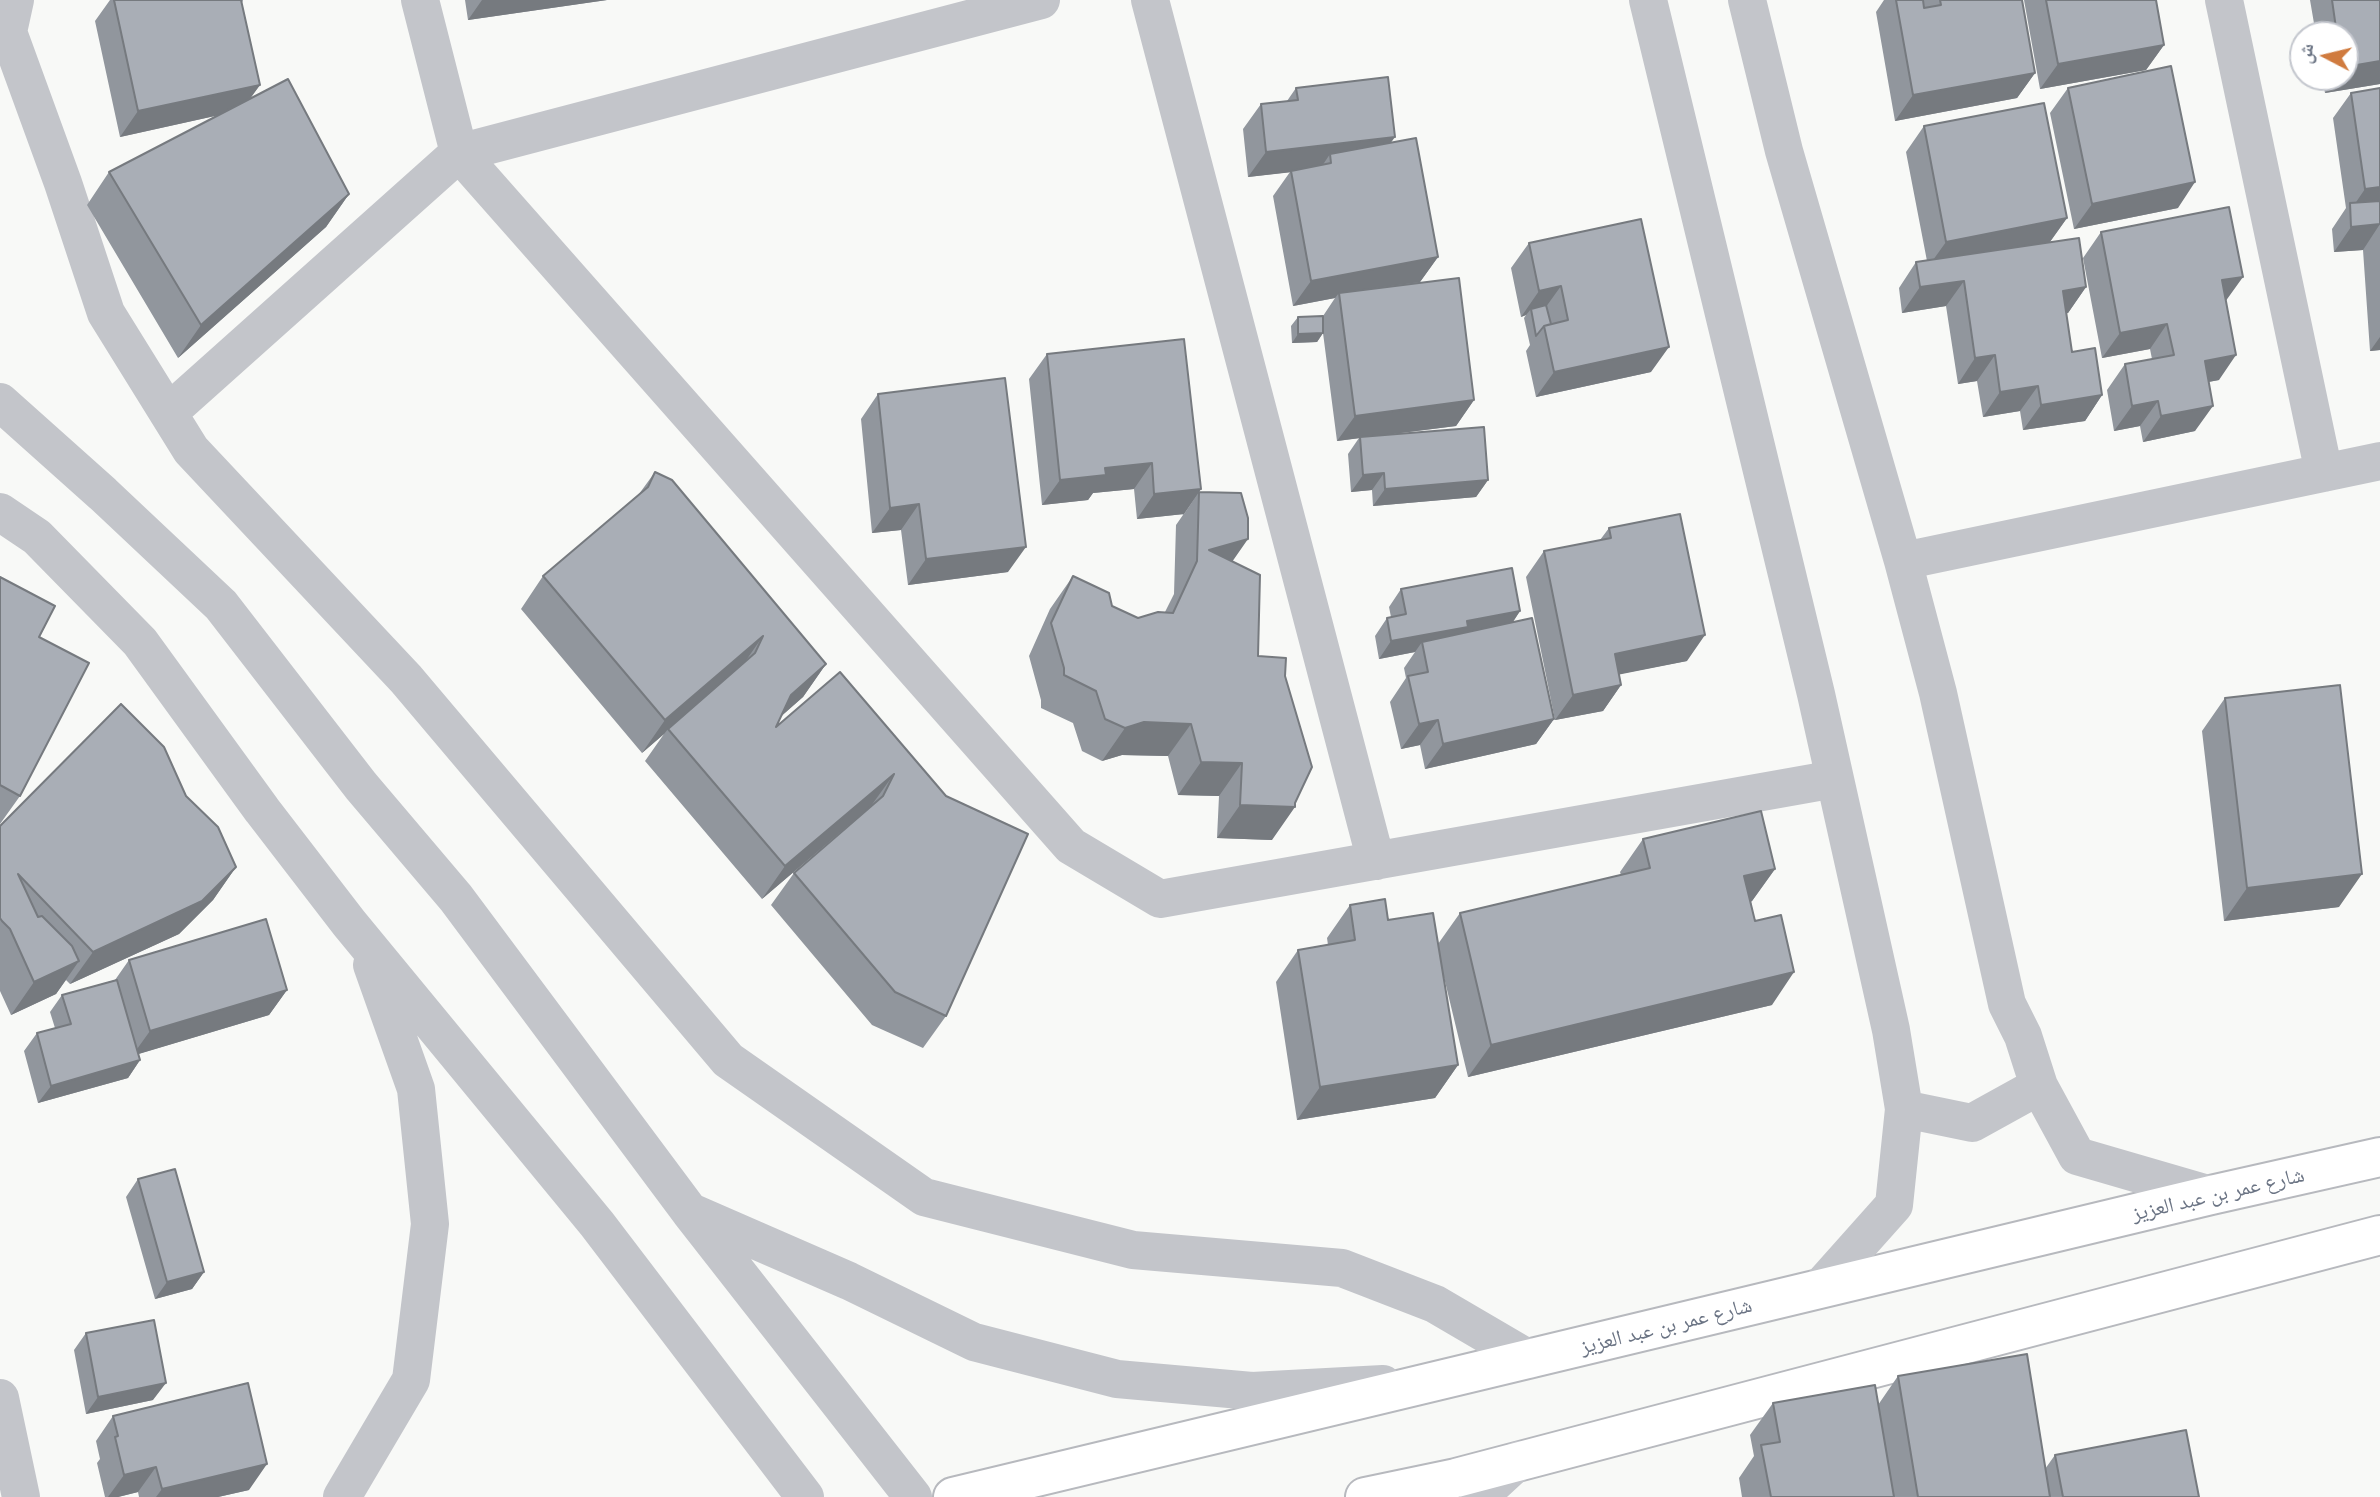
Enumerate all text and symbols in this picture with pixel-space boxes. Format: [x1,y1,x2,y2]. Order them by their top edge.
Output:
north arrow [2289,21,2359,91]
text: ش [2292,42,2317,65]
street label: شارع عمر بن عبد العزيز [2129,1162,2307,1226]
street label: شارع عمر بن عبد العزيز [1577,1292,1755,1360]

